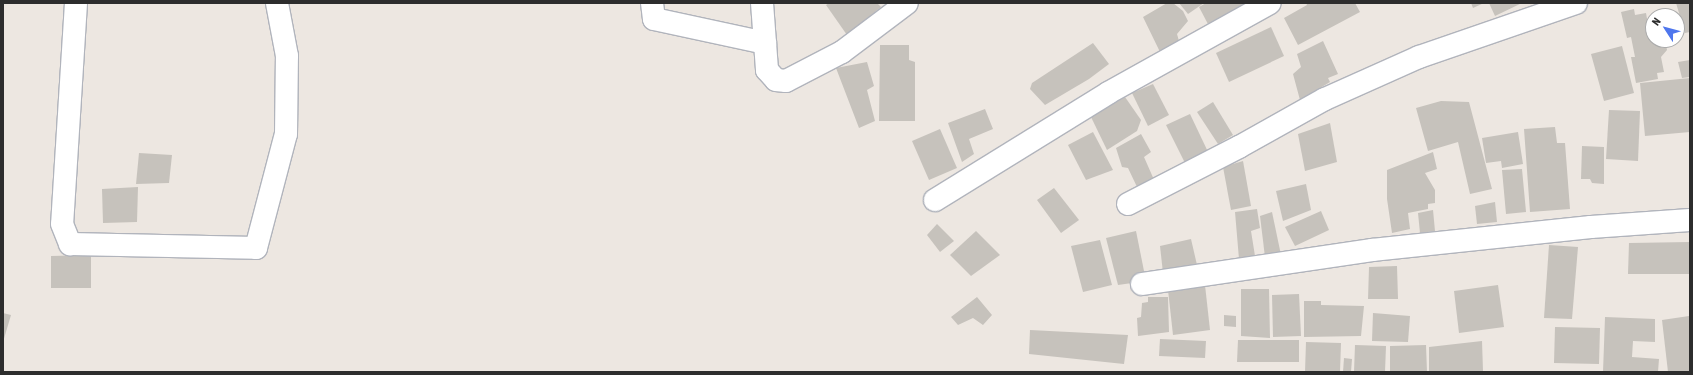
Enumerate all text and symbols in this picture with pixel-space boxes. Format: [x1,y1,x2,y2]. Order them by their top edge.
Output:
north arrow [1645,8,1685,48]
text: N [1649,15,1663,28]

